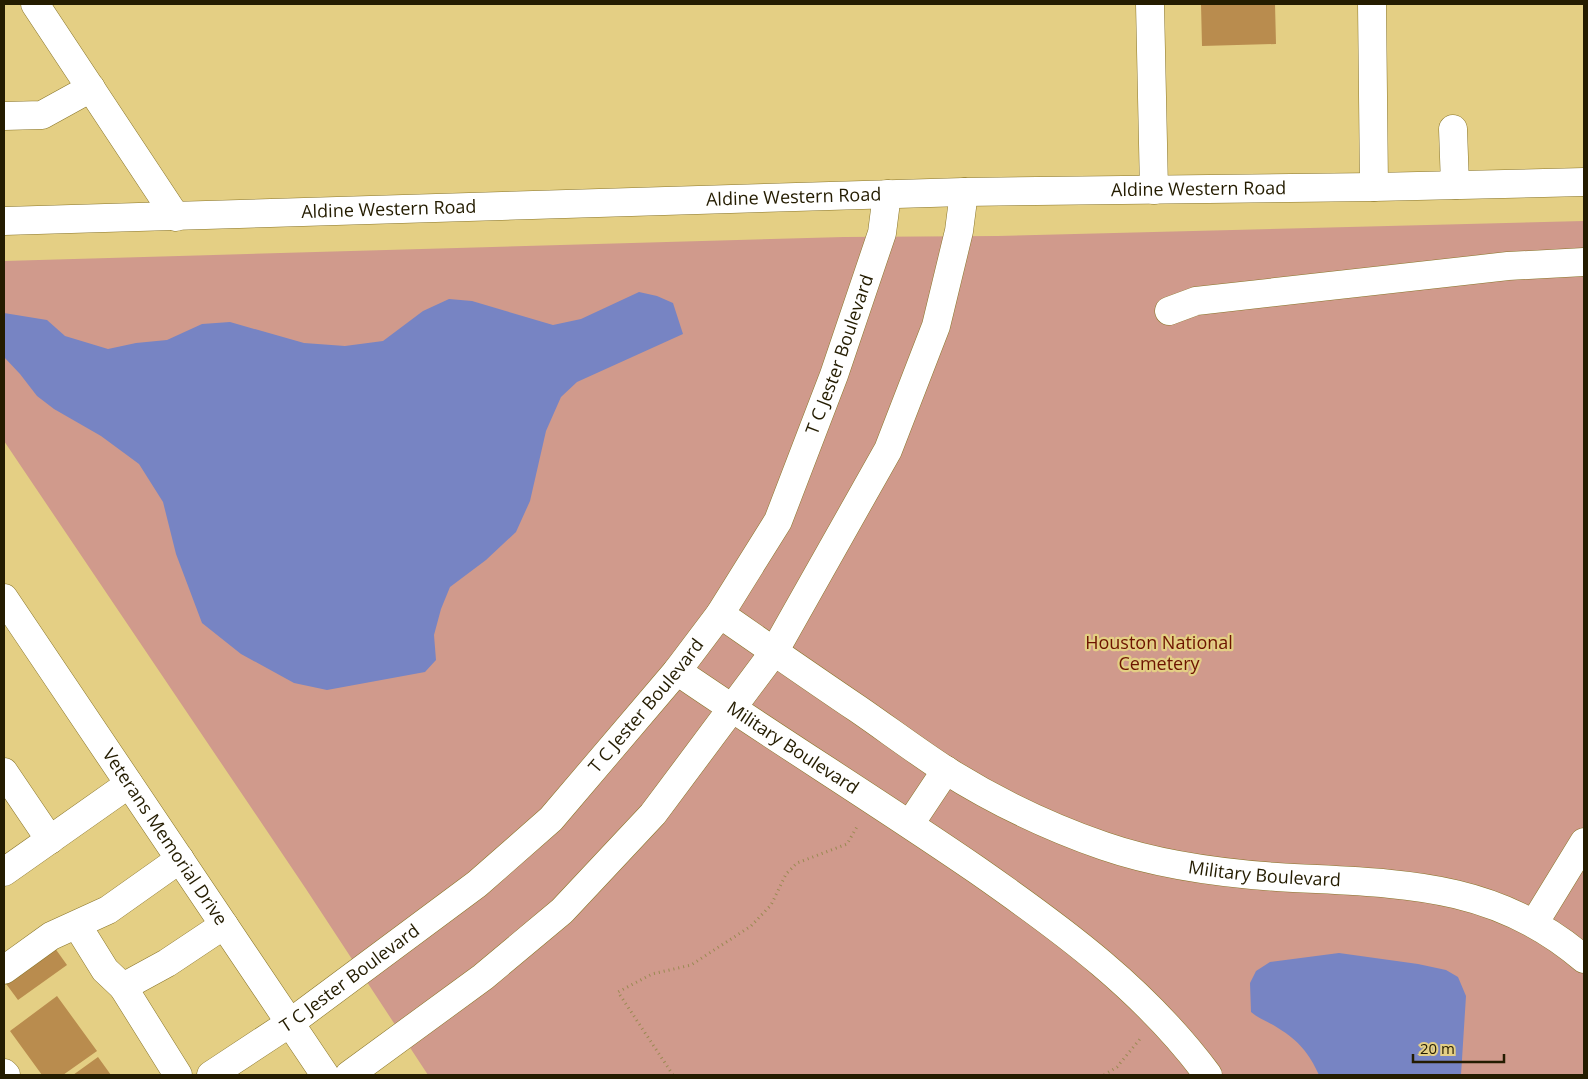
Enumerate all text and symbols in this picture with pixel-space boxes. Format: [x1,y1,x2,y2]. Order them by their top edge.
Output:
street label: Aldine Western Road [1111,175,1286,201]
street label: Aldine Western Road [706,182,882,211]
street label: Aldine Western Road [301,194,477,223]
street label: T C Jester Boulevard [799,271,878,438]
park label: Houston National Cemetery [1085,630,1233,675]
street label: T C Jester Boulevard [582,633,708,778]
street label: Military Boulevard [723,695,864,799]
street label: Veterans Memorial Drive [98,743,234,929]
street label: Military Boulevard [1187,854,1342,891]
street label: T C Jester Boulevard [275,918,424,1038]
scale bar [1413,1032,1504,1064]
text: 20 m [1420,1038,1455,1058]

